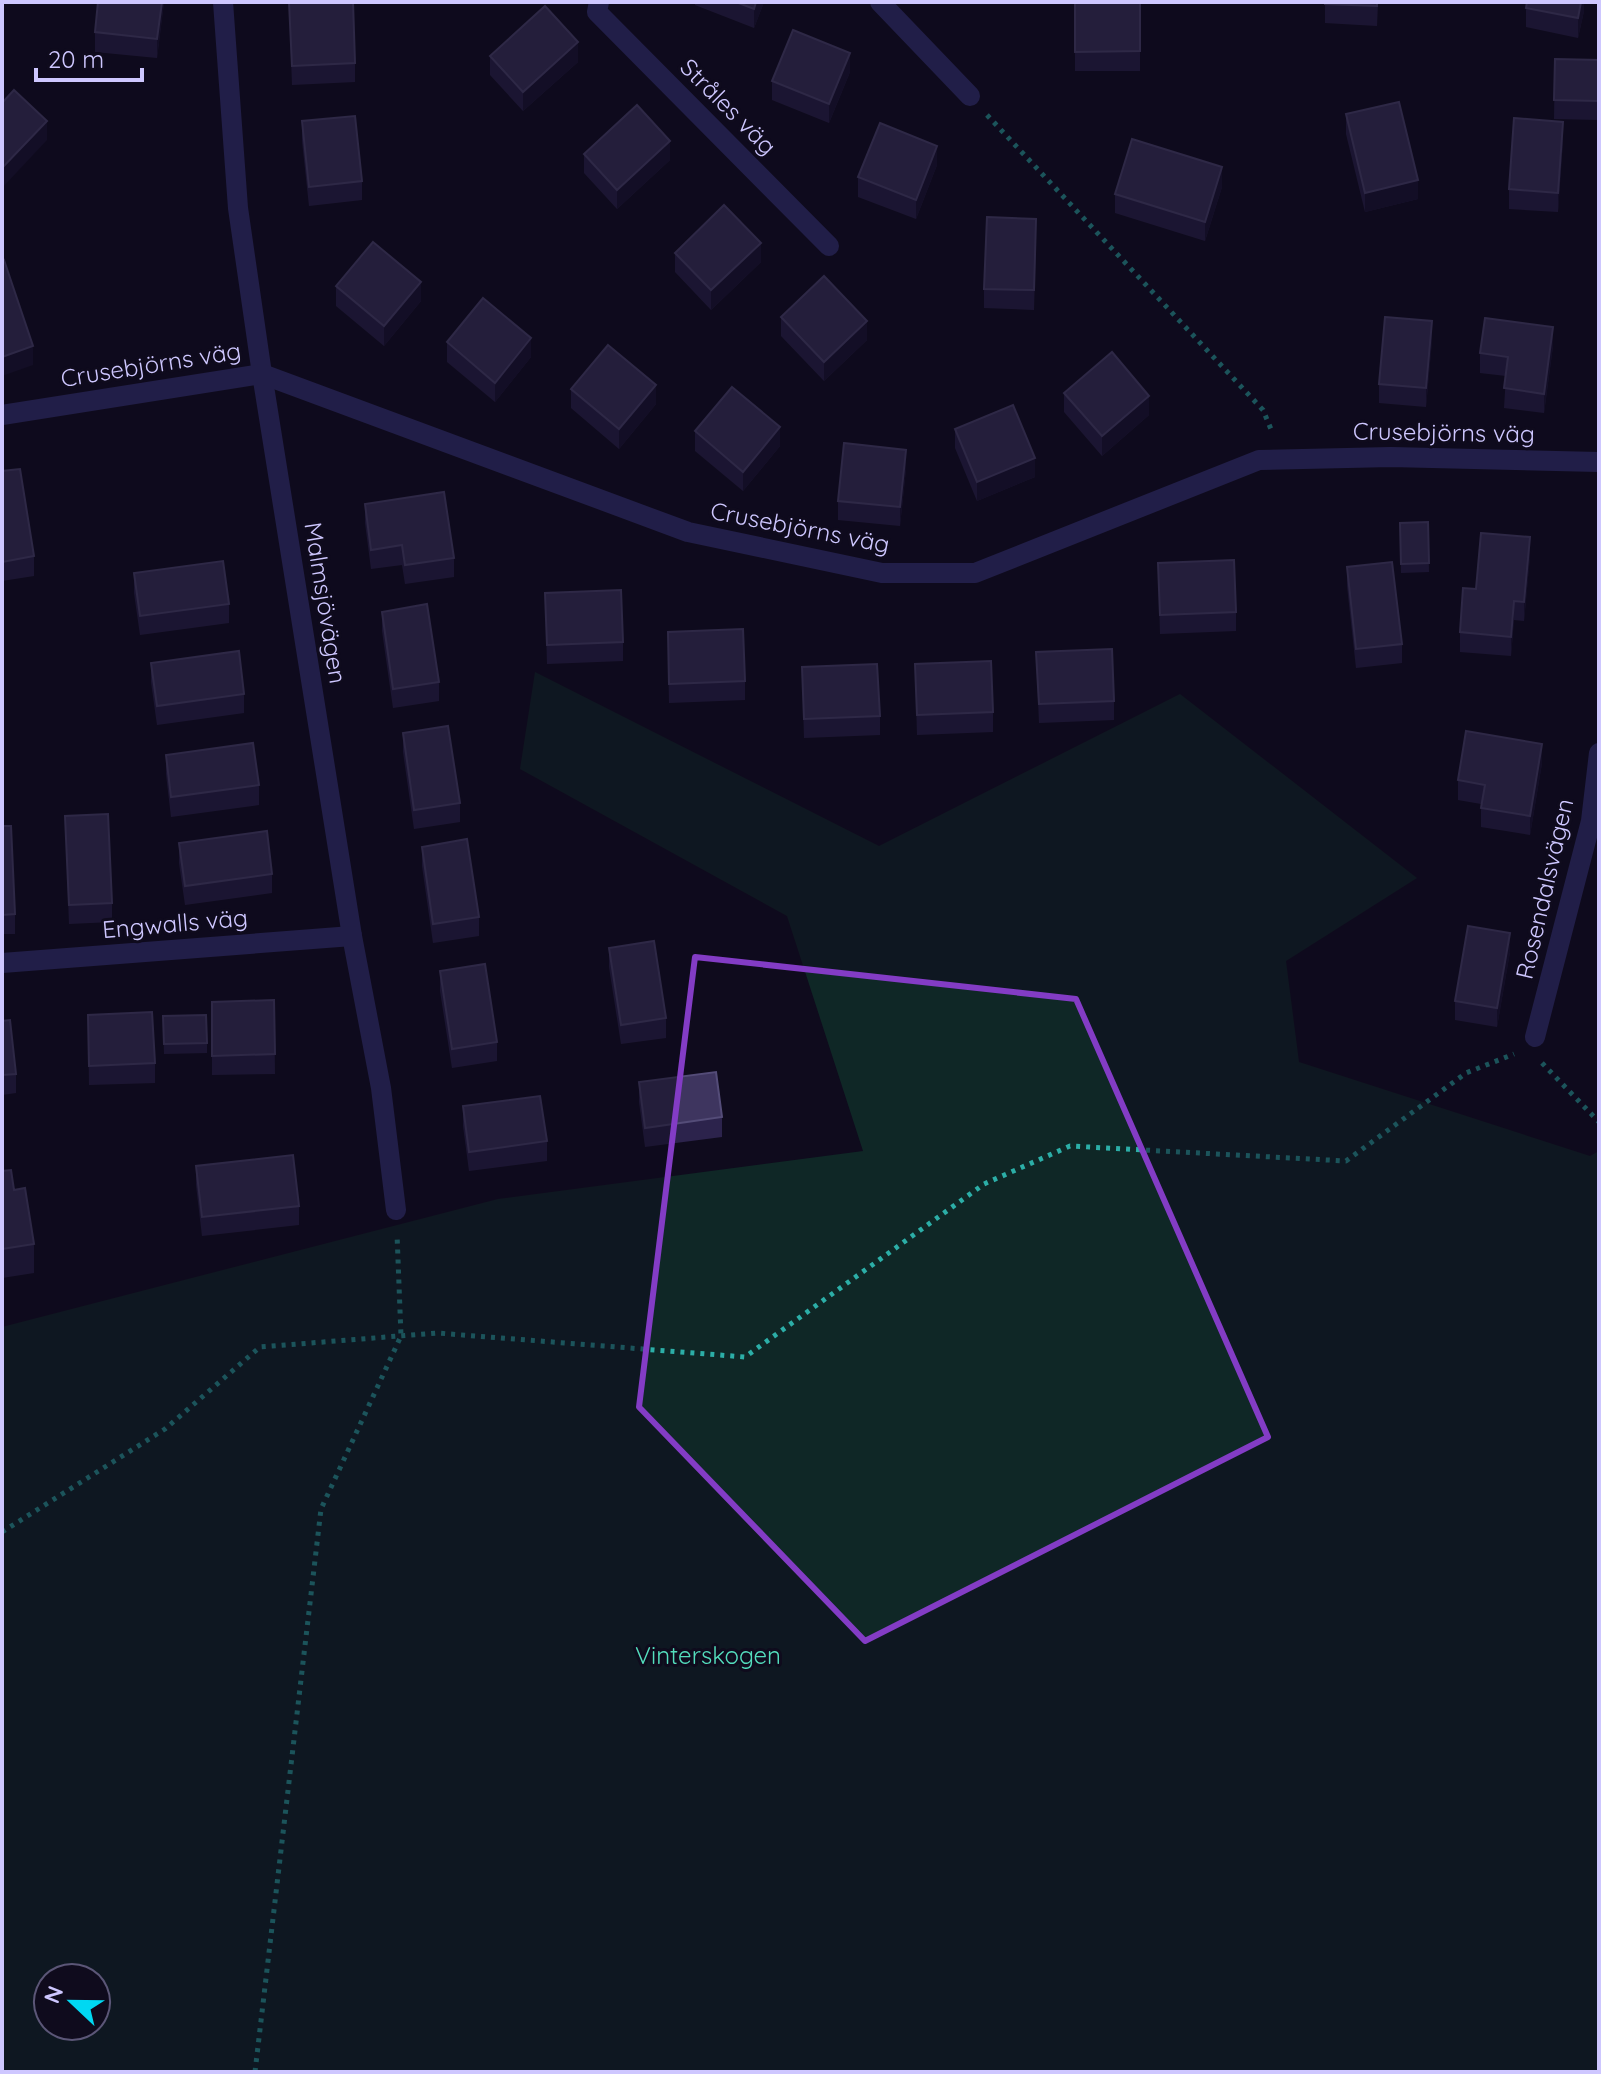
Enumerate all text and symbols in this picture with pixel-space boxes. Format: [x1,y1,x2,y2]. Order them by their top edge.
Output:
scale bar [36,32,142,82]
text: 20 m [48,44,104,74]
street label: Stråles väg [674,52,783,161]
street label: Crusebjörns väg [59,335,243,393]
street label: Crusebjörns väg [1353,415,1535,449]
street label: Crusebjörns väg [708,495,892,559]
street label: Malmsjövägen [298,520,354,686]
street label: Rosendalsvägen [1509,796,1579,982]
street label: Engwalls väg [101,902,249,944]
park label: Vinterskogen [635,1640,781,1670]
north arrow [32,1962,112,2042]
text: N [37,1982,69,2007]

